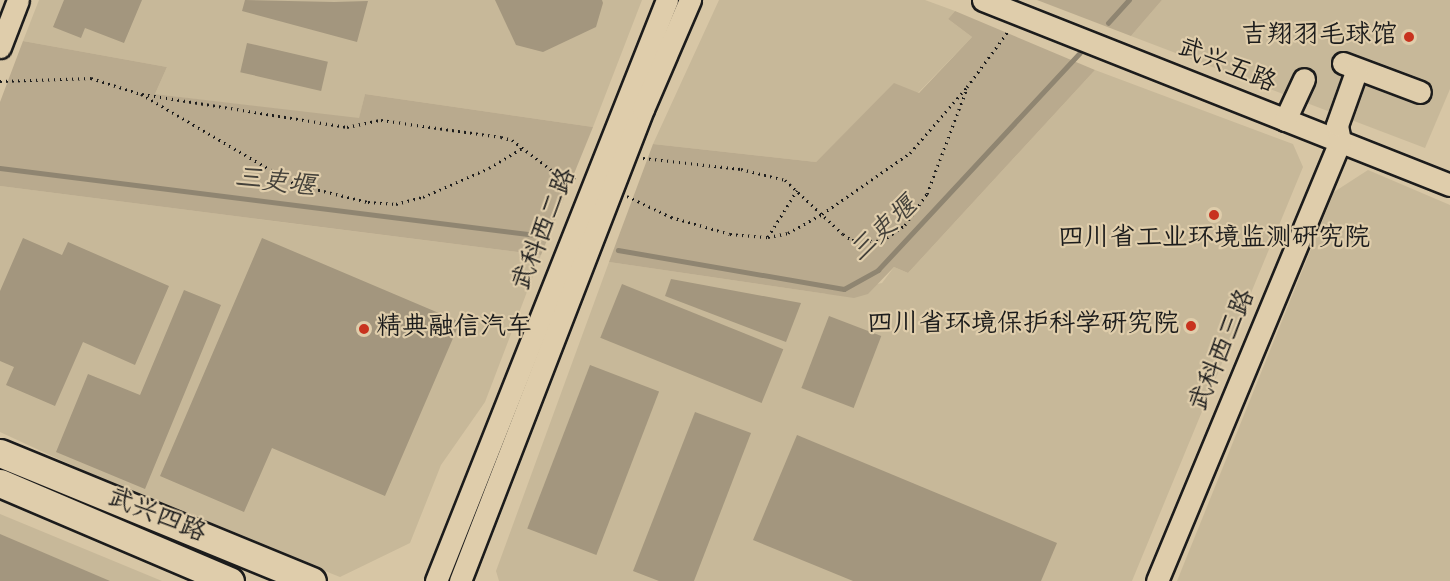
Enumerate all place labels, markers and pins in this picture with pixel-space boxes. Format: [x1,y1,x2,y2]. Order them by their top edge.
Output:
place label: 吉翔羽毛球馆 [1241,21,1397,53]
marker: 吉翔羽毛球馆 [1402,30,1416,44]
marker: 四川省工业环境监测研究院 [1207,208,1221,222]
place label: 四川省工业环境监测研究院 [1058,224,1370,256]
place label: 四川省环境保护科学研究院 [867,310,1179,342]
place label: 精典融信汽车 [376,313,532,345]
marker: 四川省环境保护科学研究院 [1184,319,1198,333]
marker: 精典融信汽车 [357,322,371,336]

